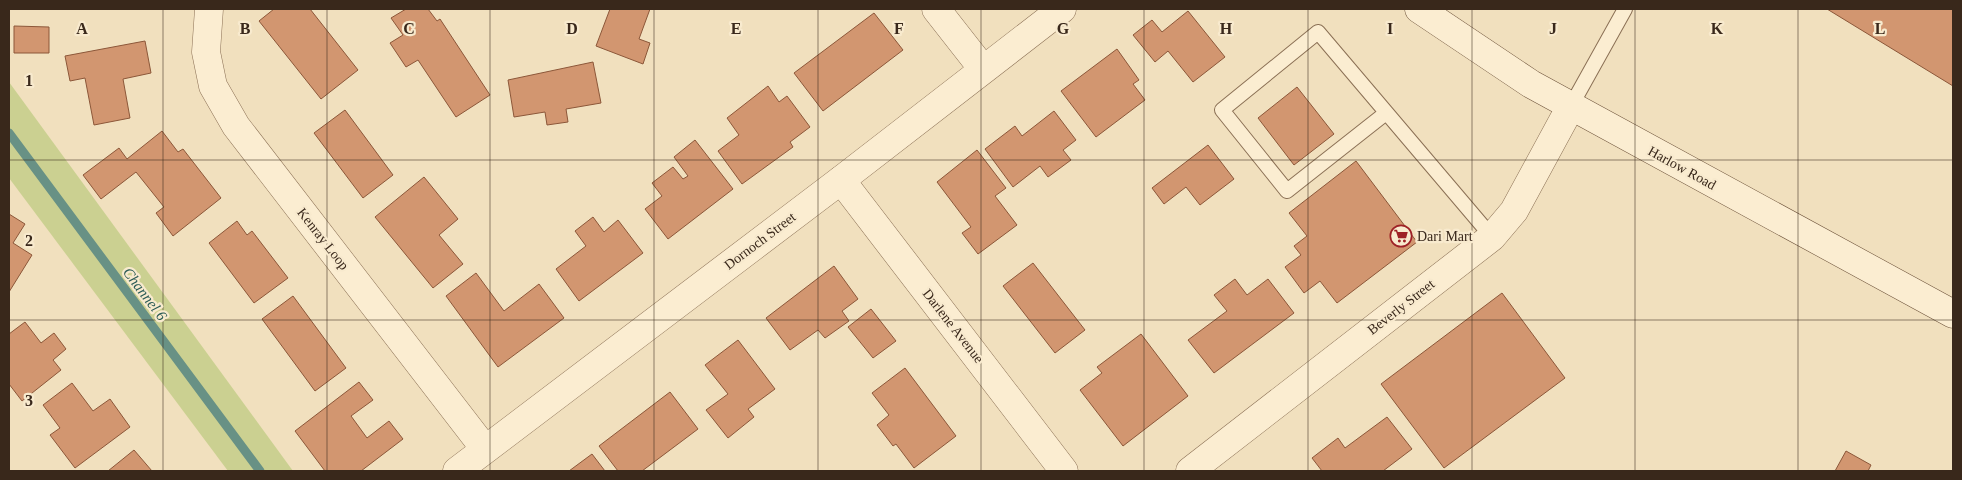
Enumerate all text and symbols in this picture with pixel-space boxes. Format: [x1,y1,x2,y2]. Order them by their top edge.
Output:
text: A [76,20,88,37]
text: B [240,20,251,37]
text: C [403,20,415,37]
text: D [566,20,578,37]
text: E [731,20,741,37]
text: F [894,20,904,37]
text: G [1057,20,1070,37]
text: H [1220,20,1233,37]
text: I [1387,20,1393,37]
text: J [1549,20,1557,37]
text: K [1711,20,1724,37]
text: L [1875,20,1885,37]
text: 1 [25,72,33,89]
street label: Harlow Road [1646,143,1718,193]
street label: Kenray Loop [294,205,352,273]
street label: Dornoch Street [721,209,799,273]
supermarket icon: Dari Mart [1389,224,1413,248]
place label: Dari Mart [1417,229,1473,244]
text: 2 [25,232,33,249]
water label: Channel 6 [120,264,170,324]
street label: Beverly Street [1365,276,1437,338]
street label: Darlene Avenue [920,286,986,366]
text: 3 [25,392,33,409]

